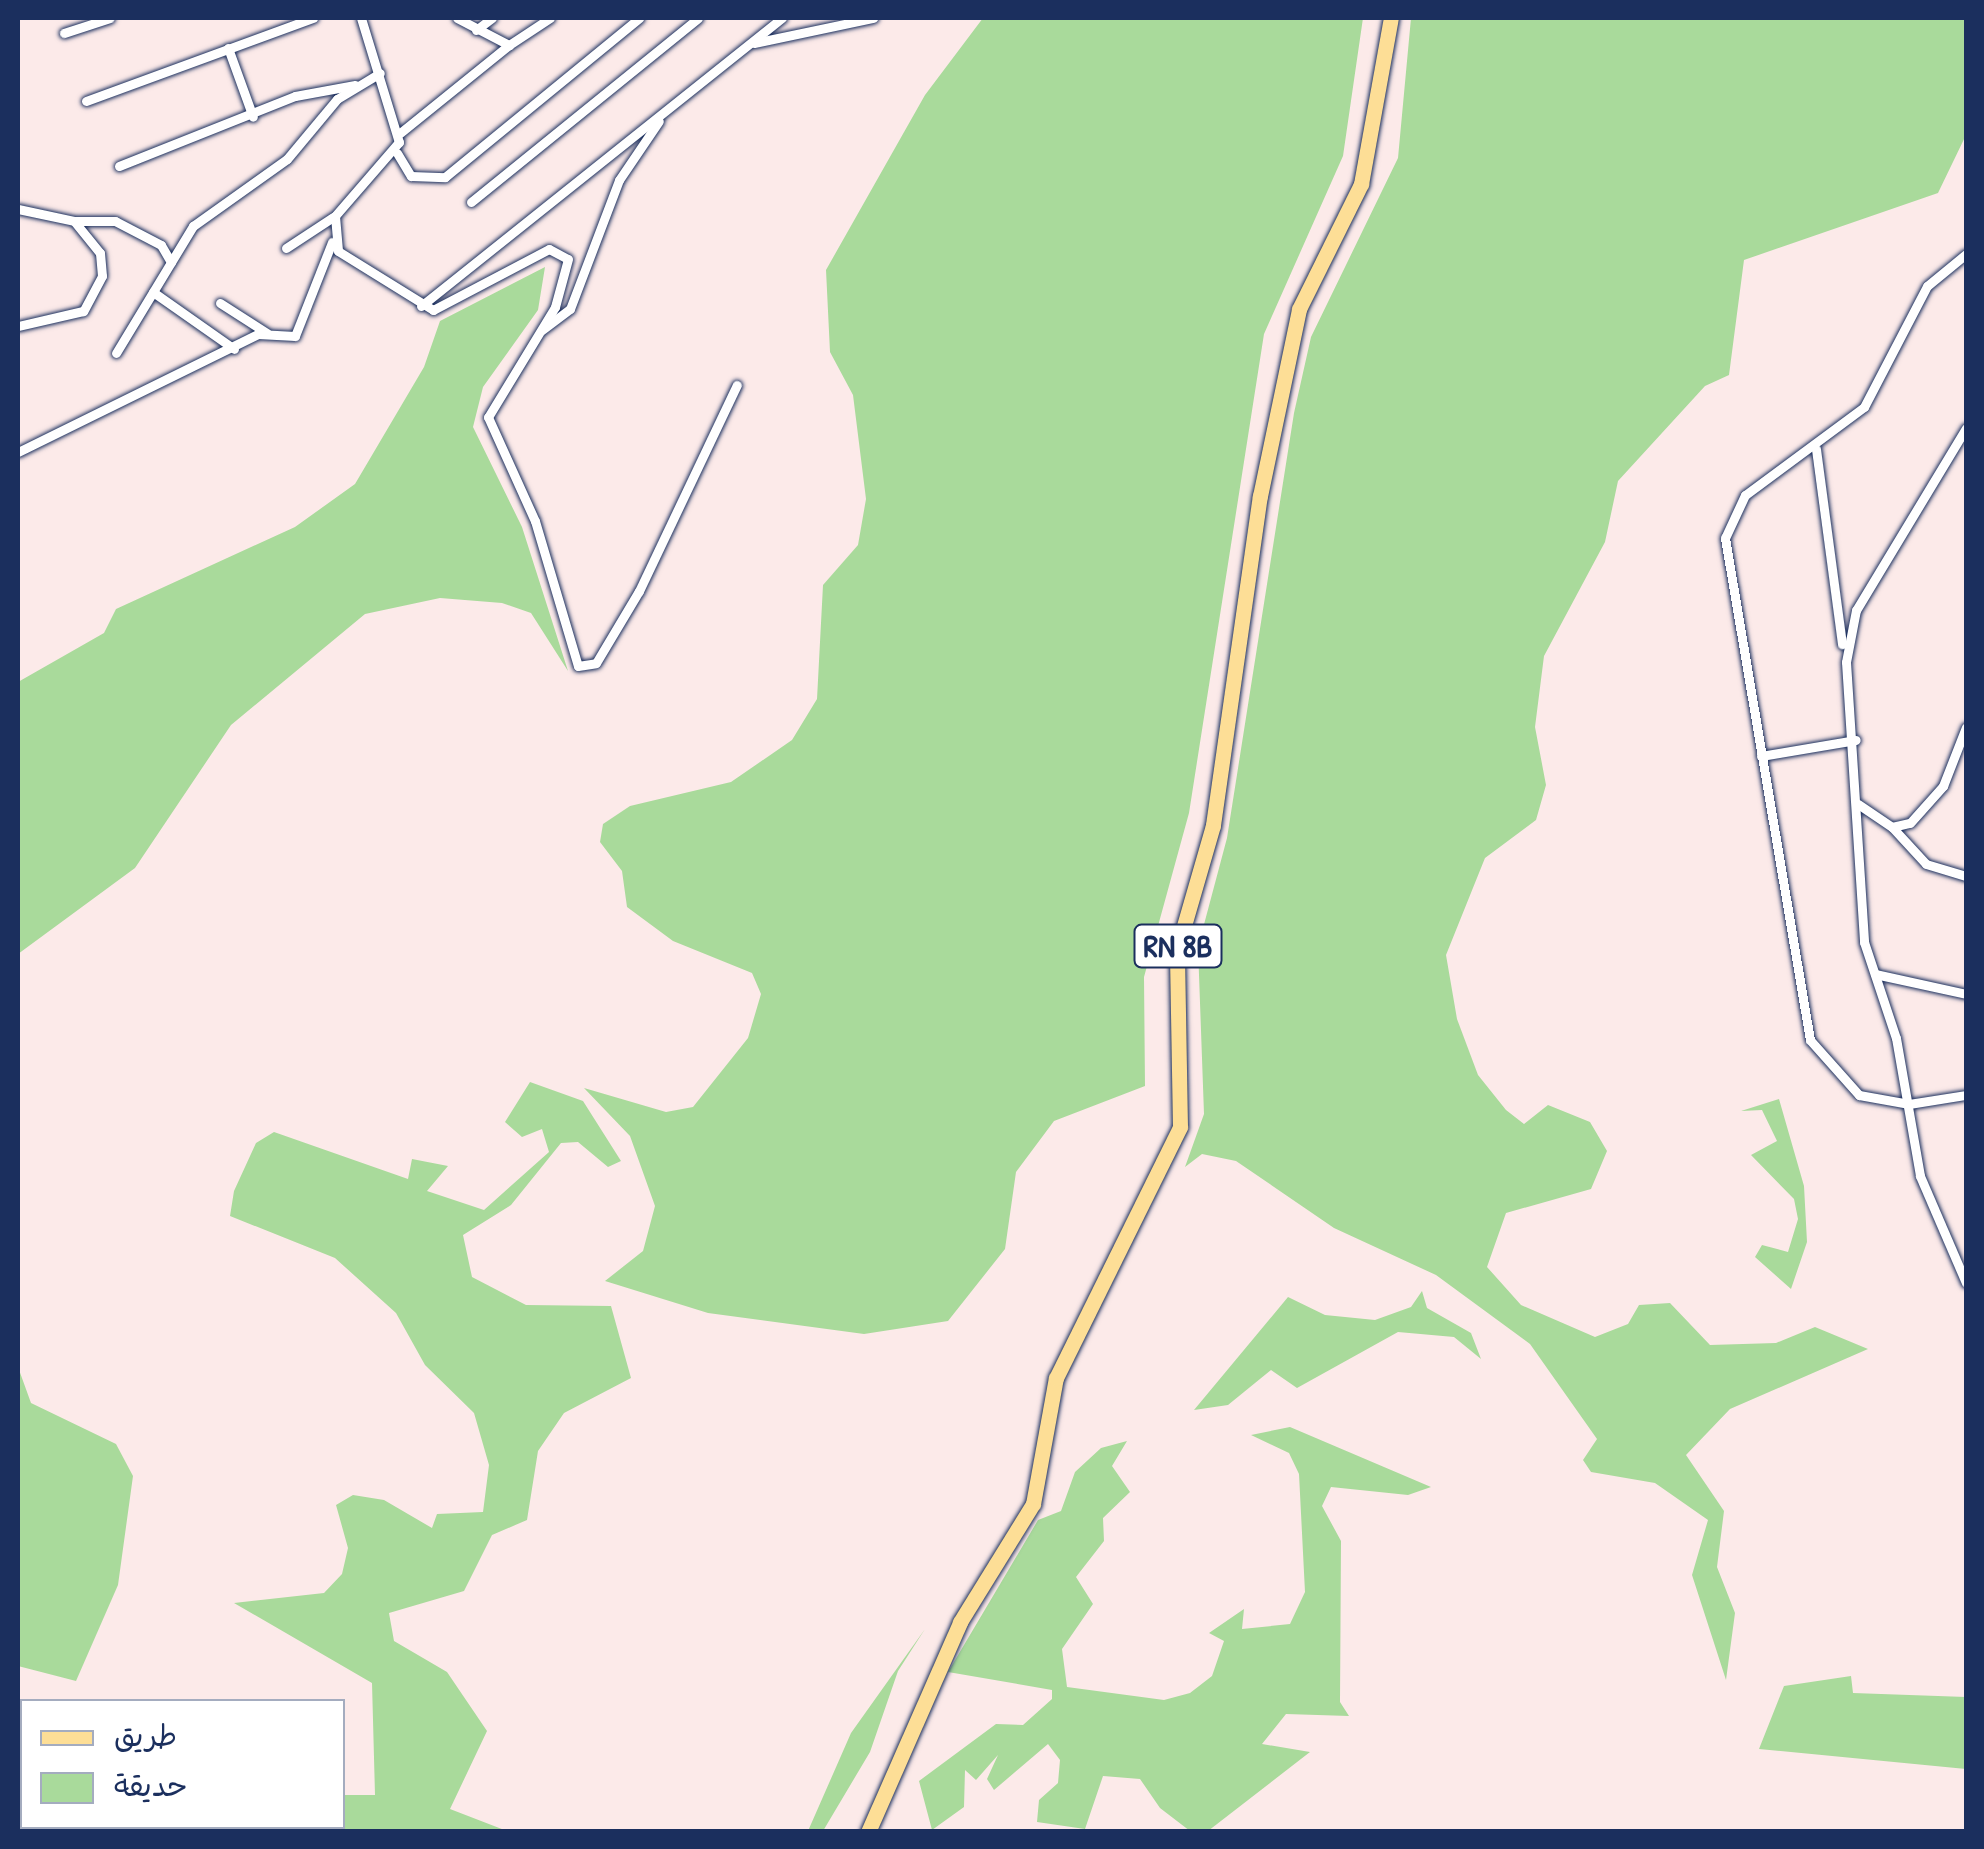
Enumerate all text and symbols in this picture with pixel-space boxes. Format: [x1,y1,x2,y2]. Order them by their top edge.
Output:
road number: RN 8B [1133,919,1223,973]
legend [20,1699,345,1829]
text: طريق [114,1715,177,1755]
text: حديقة [114,1765,188,1805]

